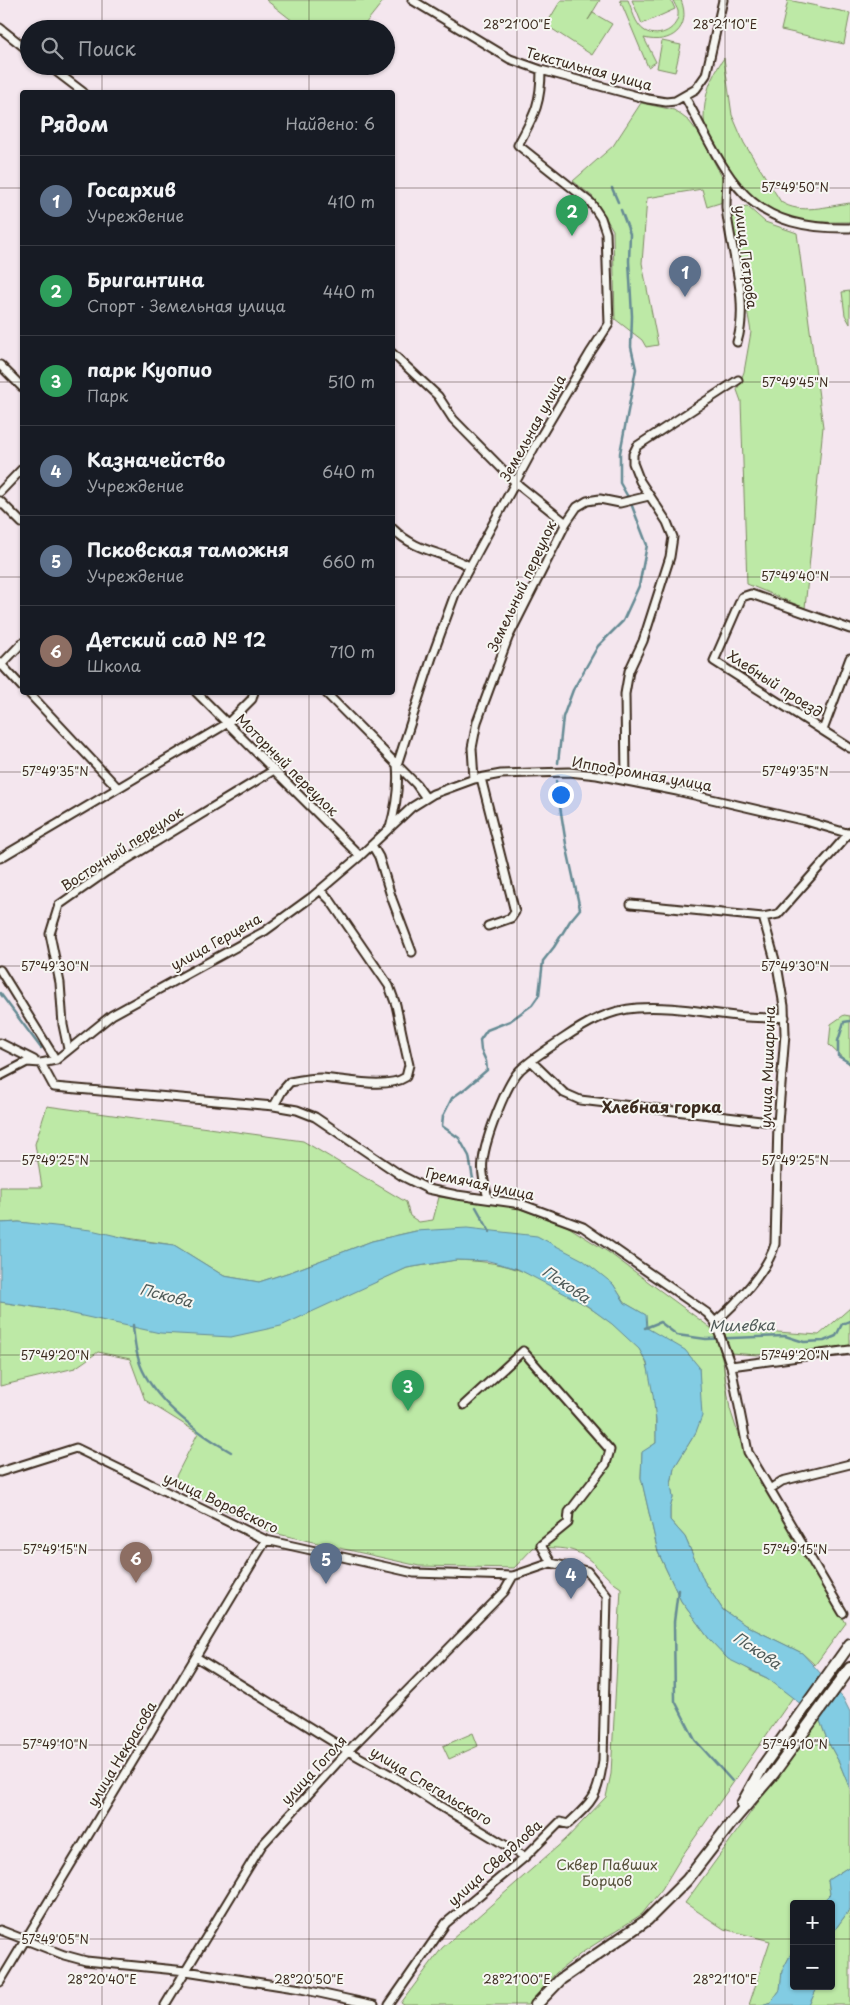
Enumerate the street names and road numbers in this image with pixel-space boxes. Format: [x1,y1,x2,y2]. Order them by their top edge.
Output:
street label: Текстильная улица [524,42,655,96]
street label: улица Петрова [730,204,763,310]
street label: Земельная улица [494,370,571,485]
street label: Земельный переулок [482,516,561,655]
street label: Хлебный проезд [723,645,827,722]
street label: Моторный переулок [231,709,344,821]
street label: Ипподромная улица [570,751,714,796]
street label: Восточный переулок [57,801,188,896]
street label: улица Герцена [166,908,265,975]
street label: улица Мишарина [755,1005,780,1128]
street label: Гремячая улица [424,1162,537,1205]
street label: улица Воровского [160,1467,282,1538]
street label: улица Некрасова [82,1697,162,1810]
street label: улица Гоголя [276,1730,351,1809]
street label: улица Спегальского [366,1741,496,1830]
street label: улица Свердлова [443,1814,547,1911]

